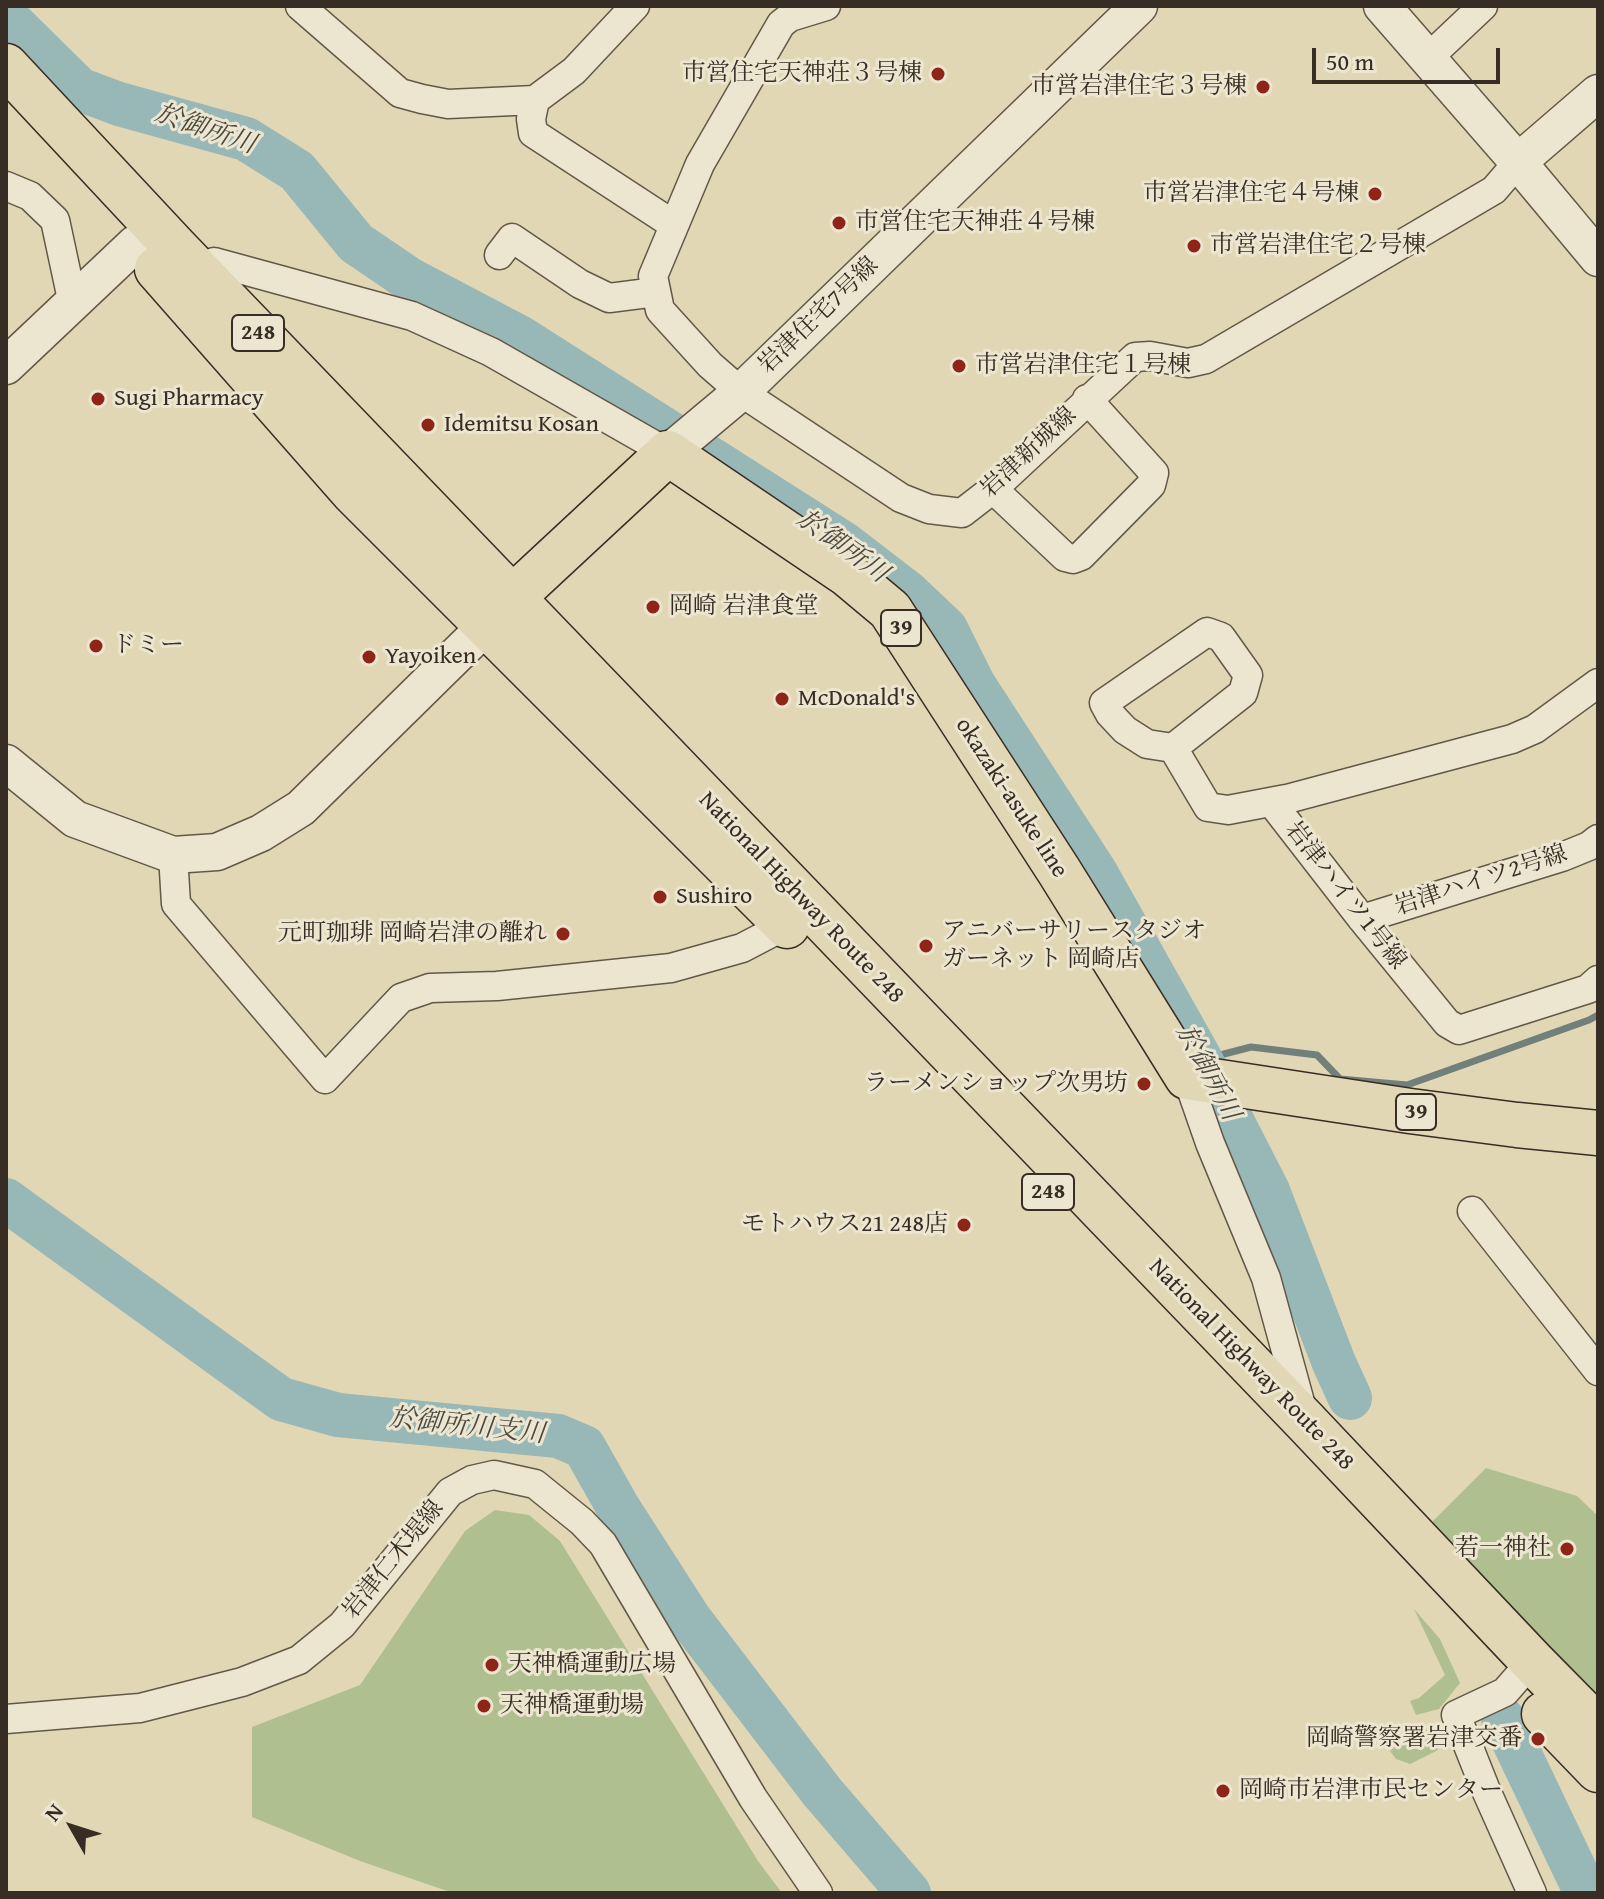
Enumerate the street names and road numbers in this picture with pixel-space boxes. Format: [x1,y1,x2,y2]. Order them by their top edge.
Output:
street label: 岩津住宅7号線 [753,252,885,380]
road number: 248 [232,315,284,351]
street label: 岩津新城線 [975,402,1083,504]
road number: 39 [881,610,921,646]
street label: okazaki-asuke line [949,713,1073,883]
street label: National Highway Route 248 [692,786,910,1010]
street label: 岩津ハイツ1号線 [1278,816,1412,976]
street label: 岩津ハイツ2号線 [1391,840,1571,922]
road number: 39 [1396,1094,1436,1130]
road number: 248 [1022,1174,1074,1210]
street label: National Highway Route 248 [1142,1253,1360,1477]
street label: 岩津仁木堤線 [337,1495,451,1625]

